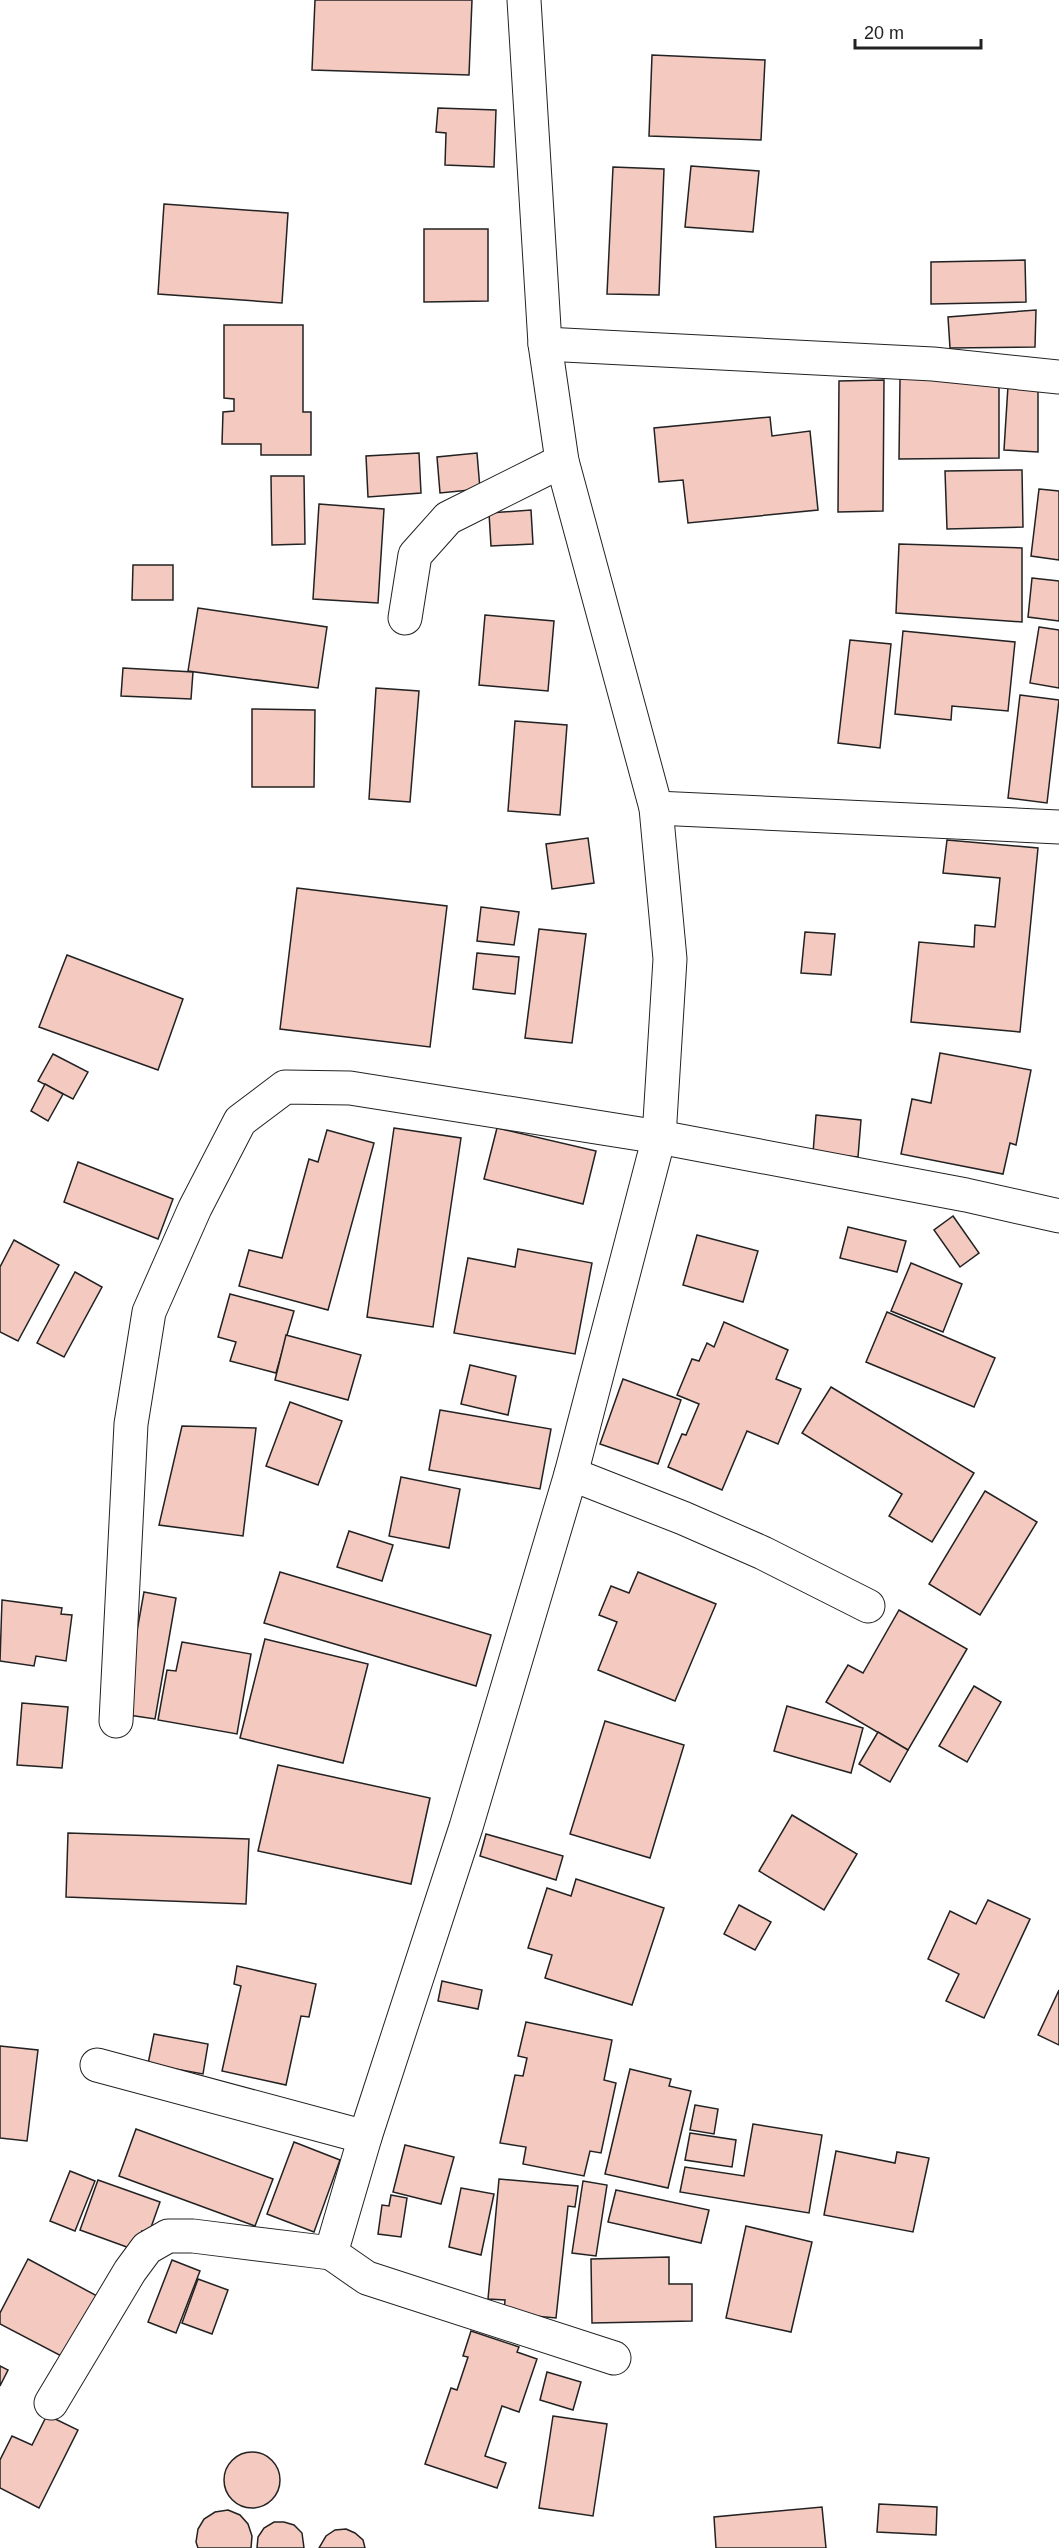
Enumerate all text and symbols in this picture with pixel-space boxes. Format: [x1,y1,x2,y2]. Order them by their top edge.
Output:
scale bar [855,12,981,50]
text: 20 m [864,23,904,43]

